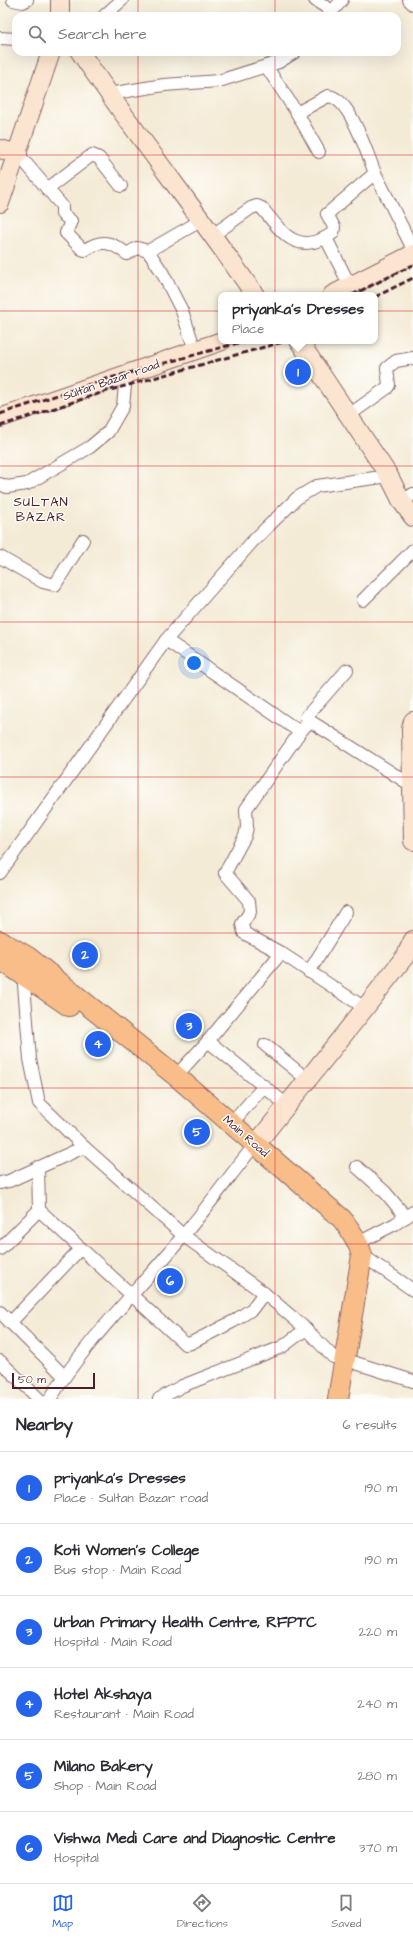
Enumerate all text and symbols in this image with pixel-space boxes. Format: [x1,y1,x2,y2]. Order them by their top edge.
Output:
search box [12,12,401,56]
icon: search [26,23,48,45]
text: Search here [58,24,147,45]
popup [218,292,378,344]
text: priyanka's Dresses [232,299,364,320]
text: Place [232,320,264,338]
street label: Sultan Bazar road [61,356,162,405]
pin: 1 [285,357,311,387]
district label: SULTAN BAZAR [13,493,69,526]
your location [184,653,204,673]
pin: 2 [72,940,98,970]
pin: 3 [176,1011,202,1041]
pin: 4 [85,1029,111,1059]
street label: Main Road [219,1112,272,1161]
pin: 5 [184,1117,210,1147]
pin: 6 [157,1266,183,1296]
scale bar [12,1371,95,1390]
text: 50 m [18,1372,46,1387]
text: Nearby [16,1413,73,1437]
text: 6 results [342,1416,397,1434]
text: priyanka's Dresses [54,1468,186,1489]
text: 1 [28,1479,30,1497]
text: 190 m [364,1479,397,1497]
text: Place · Sultan Bazar road [54,1489,208,1507]
text: Koti Women's College [54,1540,199,1561]
text: 2 [25,1551,33,1569]
text: 190 m [364,1551,397,1569]
text: Bus stop · Main Road [54,1561,181,1579]
text: Urban Primary Health Centre, RFPTC [54,1612,317,1633]
text: 3 [26,1623,32,1641]
text: 220 m [359,1623,397,1641]
text: Hospital · Main Road [54,1633,172,1651]
text: Hotel Akshaya [54,1684,151,1705]
text: 4 [25,1695,33,1713]
text: 240 m [357,1695,397,1713]
text: Restaurant · Main Road [54,1705,194,1723]
text: Milano Bakery [54,1756,153,1777]
text: 5 [24,1767,34,1785]
text: 280 m [358,1767,397,1785]
text: Shop · Main Road [54,1777,156,1795]
text: Vishwa Medi Care and Diagnostic Centre [54,1828,336,1849]
text: 6 [25,1839,33,1857]
text: 370 m [359,1839,397,1857]
text: Hospital [54,1849,99,1867]
tab: Map [52,1892,74,1931]
tab: Directions [177,1892,228,1931]
tab: Saved [331,1892,361,1931]

